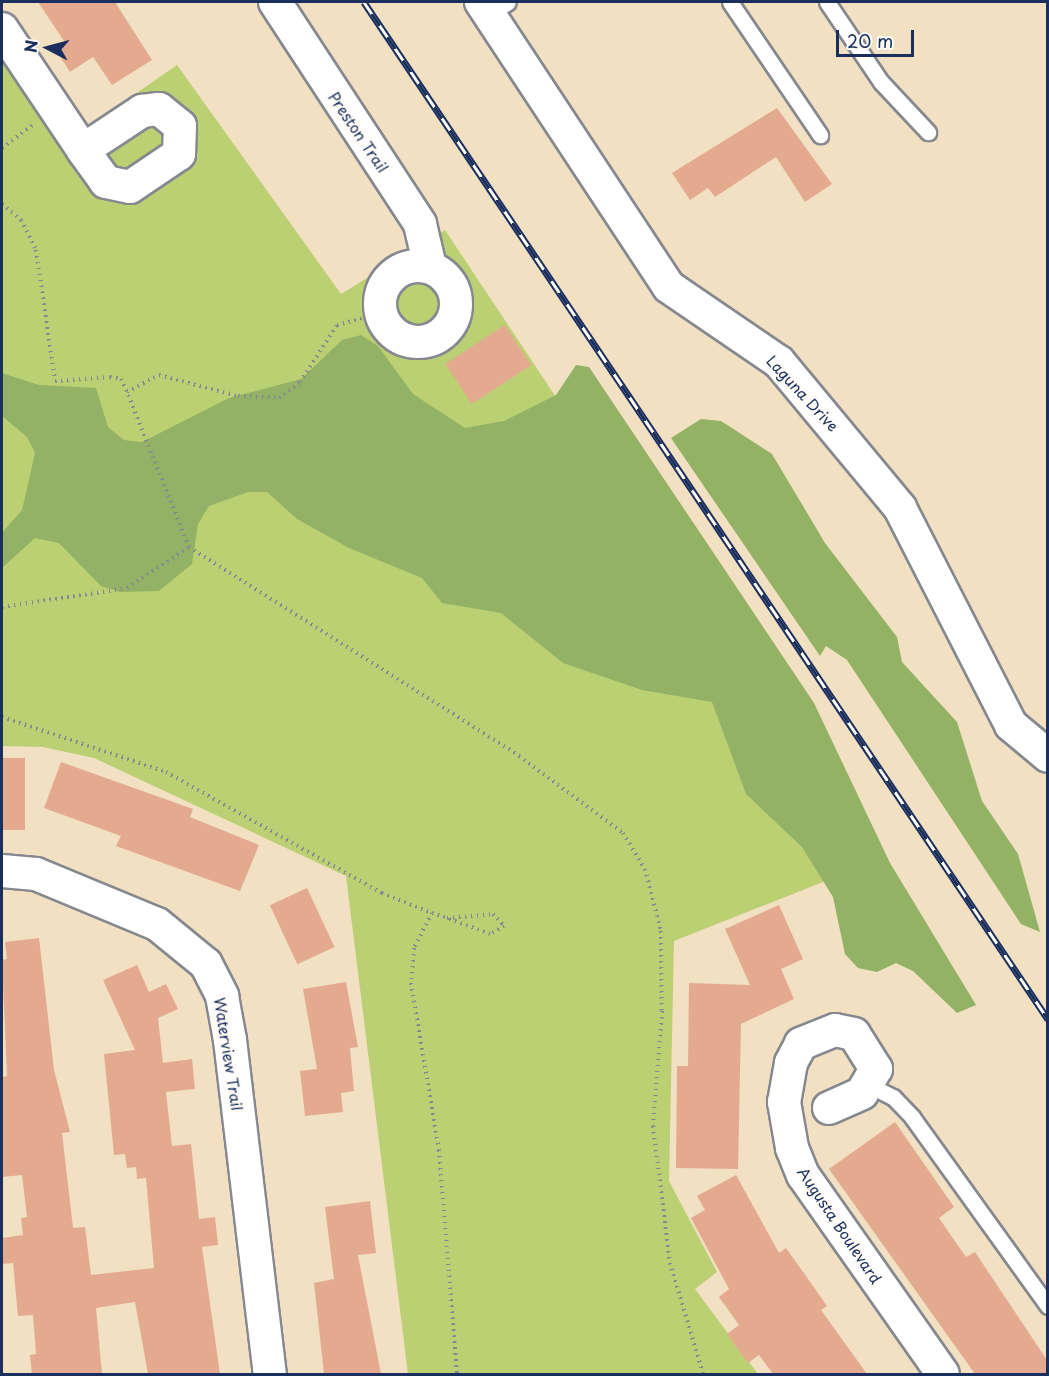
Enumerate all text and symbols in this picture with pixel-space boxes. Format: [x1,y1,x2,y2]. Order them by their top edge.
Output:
north arrow [18,18,78,78]
scale bar [839,18,917,56]
text: 20 m [847,27,893,54]
text: N [18,39,43,54]
street label: Preston Trail [325,88,393,176]
street label: Laguna Drive [764,352,842,434]
street label: Waterview Trail [211,996,247,1112]
street label: Augusta Boulevard [794,1163,886,1287]

